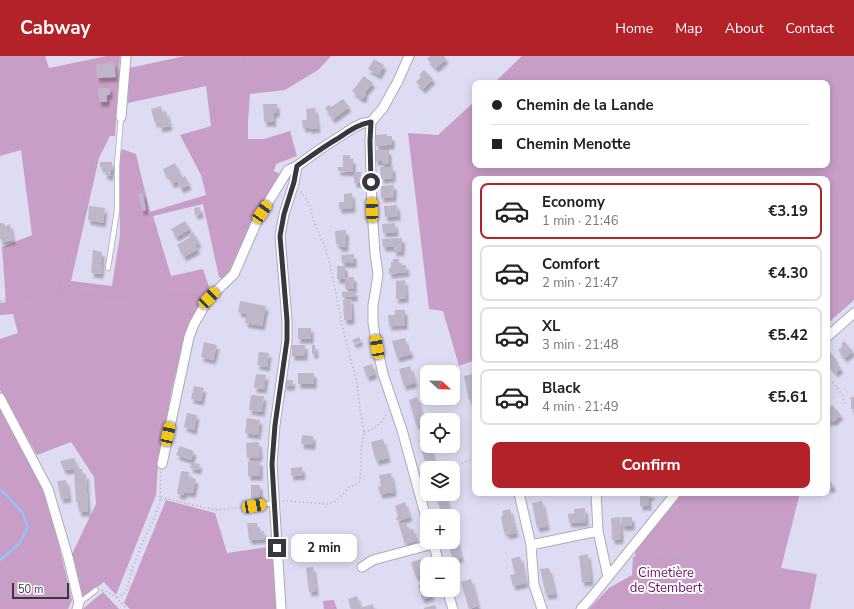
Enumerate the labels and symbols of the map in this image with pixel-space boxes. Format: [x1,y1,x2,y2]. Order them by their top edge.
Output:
route start [362,173,380,191]
car [366,198,378,222]
car [250,199,274,225]
car [196,285,222,311]
car [369,334,385,360]
north arrow [420,365,460,405]
car [160,421,176,447]
car [241,498,267,514]
callout: 2 min [291,534,357,562]
route end [268,539,286,557]
park label: Cimetière de Stembert [630,564,703,597]
scale bar [12,581,69,600]

